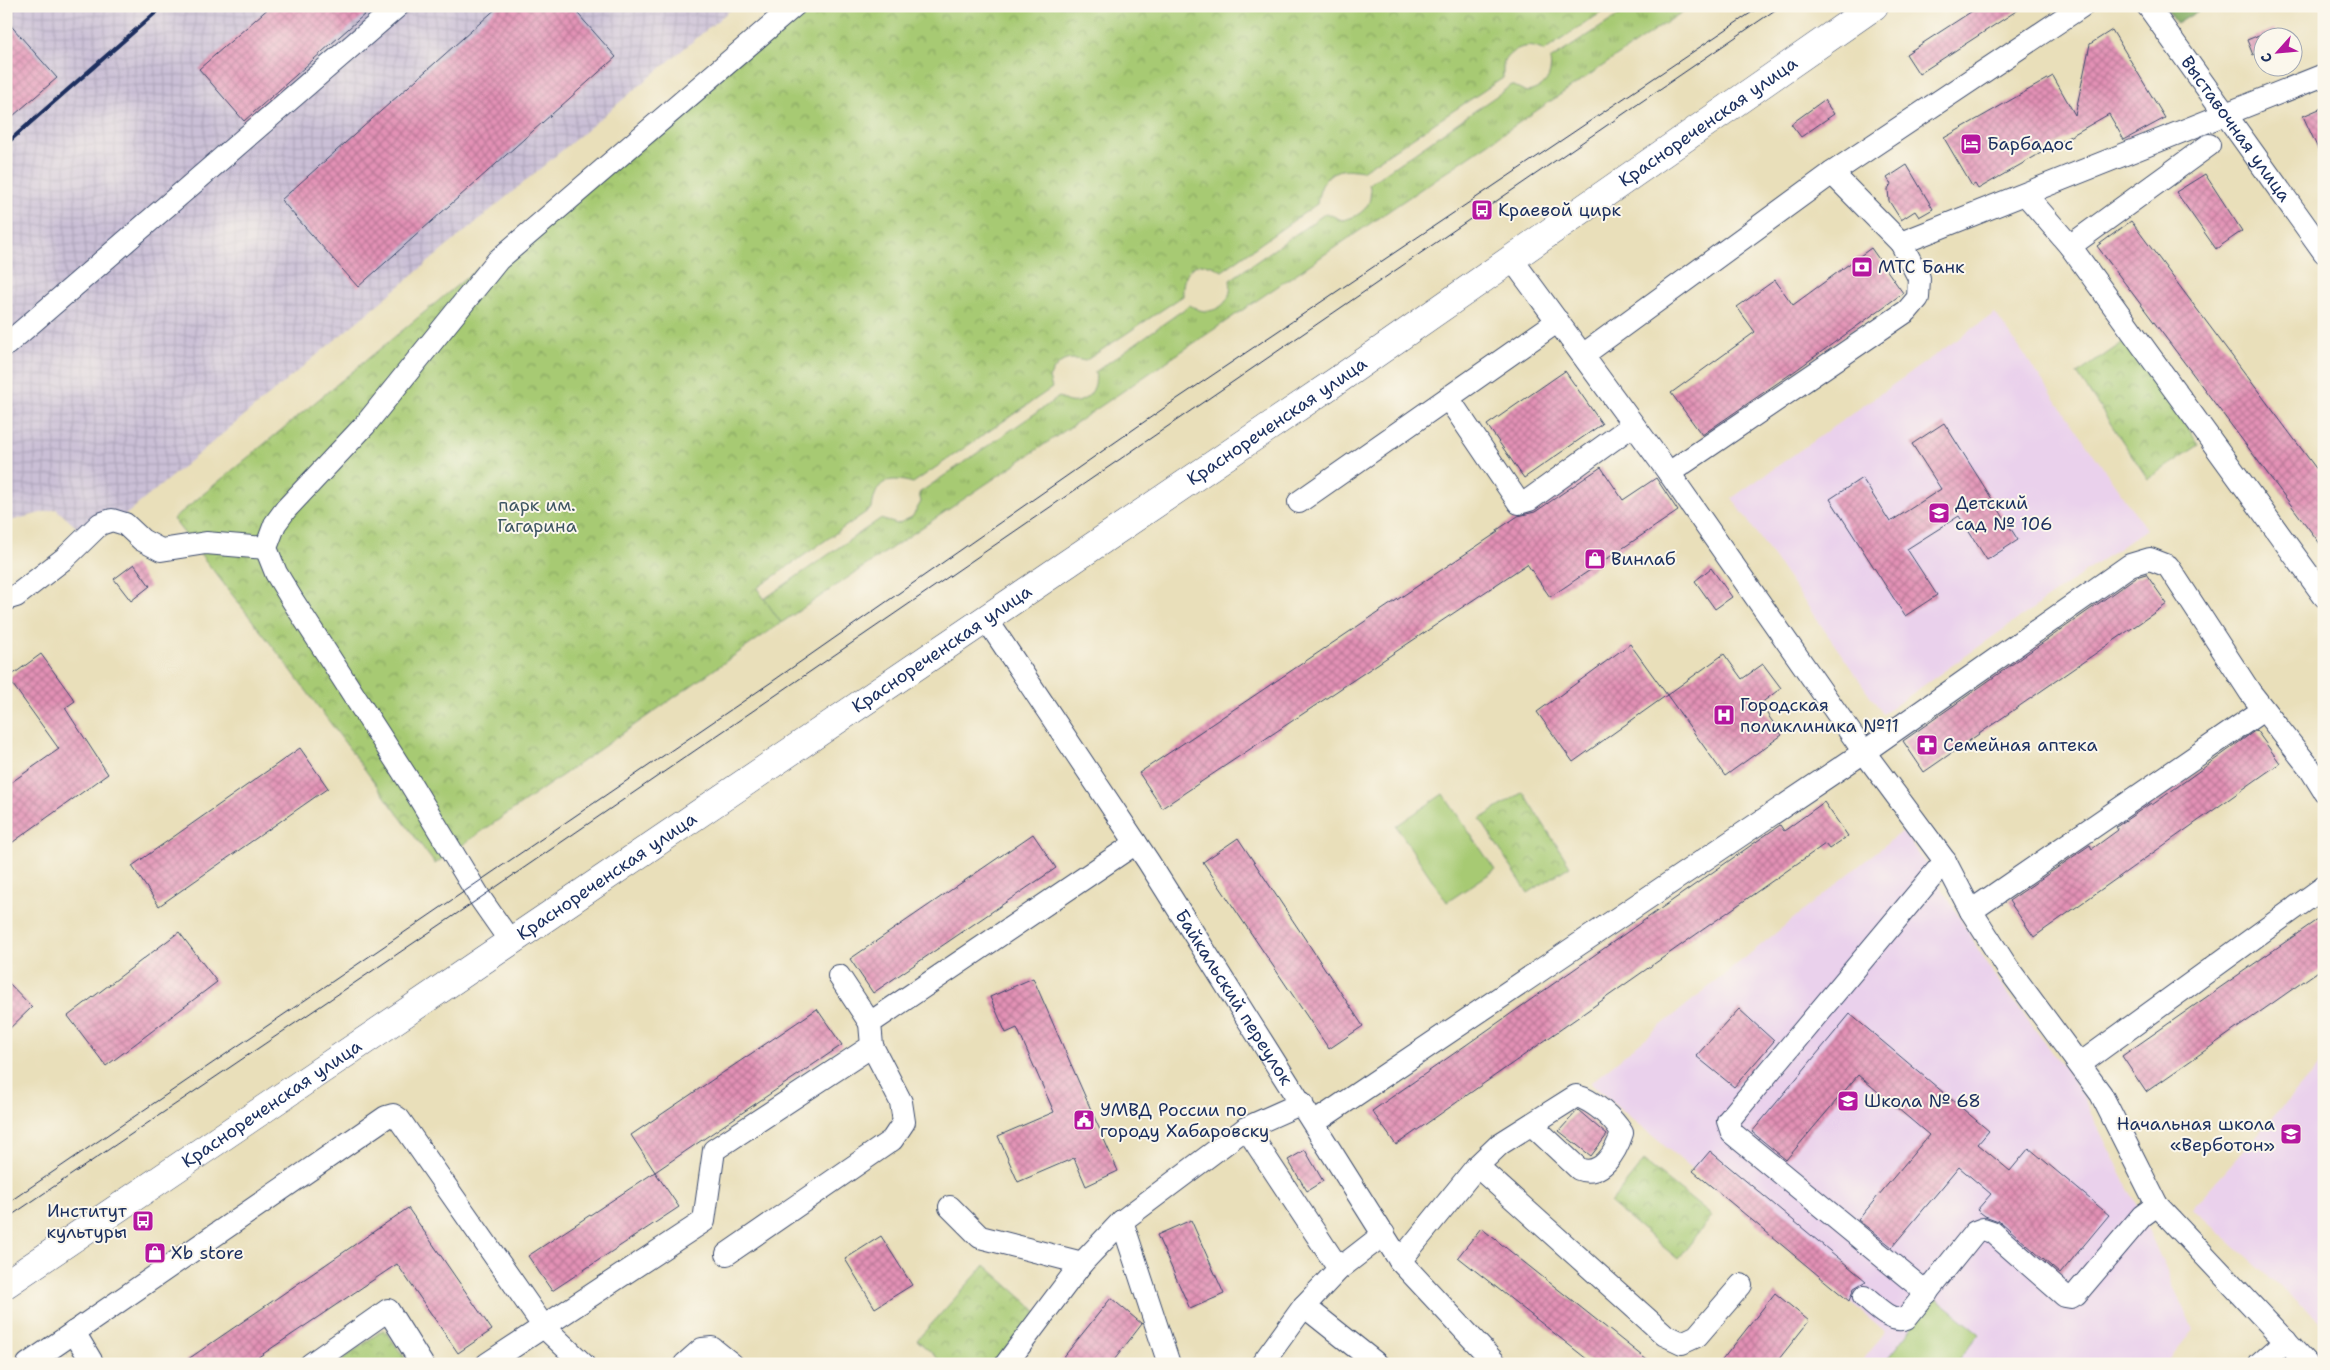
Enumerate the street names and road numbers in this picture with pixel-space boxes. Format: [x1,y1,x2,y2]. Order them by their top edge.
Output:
street label: Краснореченская улица [1614,51,1802,192]
street label: Выставочная улица [2175,51,2296,207]
street label: Краснореченская улица [1182,352,1372,491]
street label: Краснореченская улица [847,579,1037,718]
street label: Краснореченская улица [512,807,701,946]
street label: Байкальский переулок [1170,905,1298,1090]
street label: Краснореченская улица [177,1034,366,1173]

